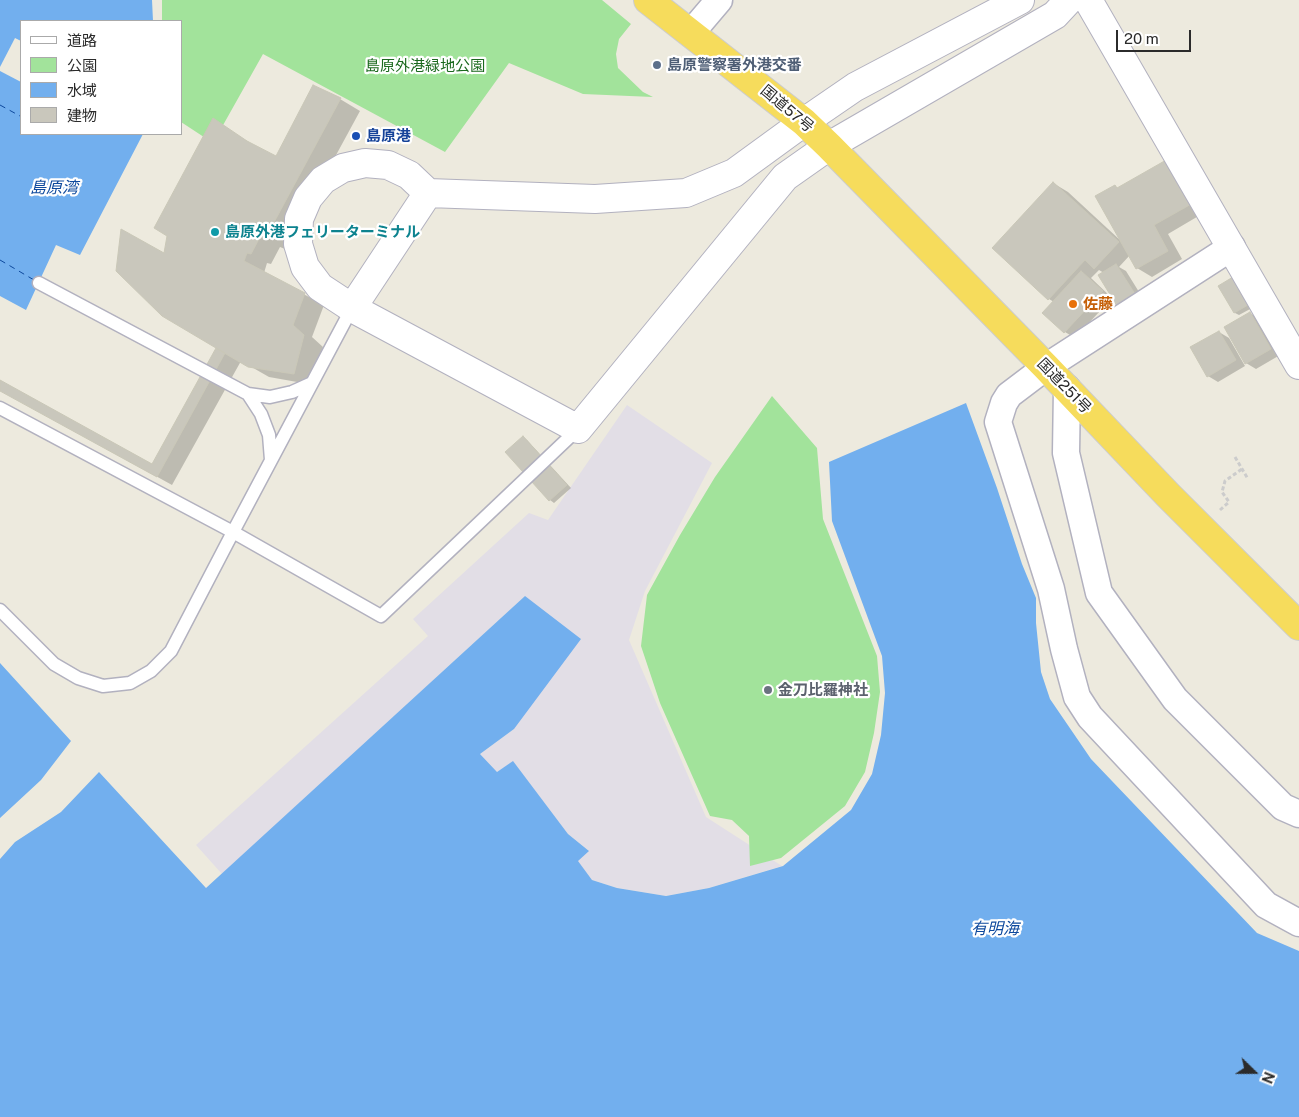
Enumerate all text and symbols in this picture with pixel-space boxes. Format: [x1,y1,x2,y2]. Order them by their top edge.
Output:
legend [20,20,182,135]
scale bar [1119,20,1194,52]
text: 20 m [1124,30,1159,47]
text: 道路 [67,32,97,49]
place label: 島原警察署外港交番 [667,56,802,74]
text: 公園 [67,57,97,74]
park label: 島原外港緑地公園 [365,57,485,75]
marker: 島原警察署外港交番 [651,59,663,71]
text: 水域 [67,82,97,99]
street label: 国道57号 [757,82,817,136]
text: 建物 [67,107,97,124]
place label: 島原港 [366,127,411,145]
marker: 島原港 [350,130,362,142]
water label: 島原湾 [30,178,78,198]
place label: 島原外港フェリーターミナル [225,223,420,241]
marker: 島原外港フェリーターミナル [209,226,221,238]
place label: 佐藤 [1083,295,1113,313]
marker: 佐藤 [1067,298,1079,310]
street label: 国道251号 [1033,355,1095,417]
place label: 金刀比羅神社 [778,681,868,699]
marker: 金刀比羅神社 [762,684,774,696]
water label: 有明海 [971,919,1019,939]
north arrow [1229,1047,1279,1097]
text: N [1258,1070,1277,1086]

